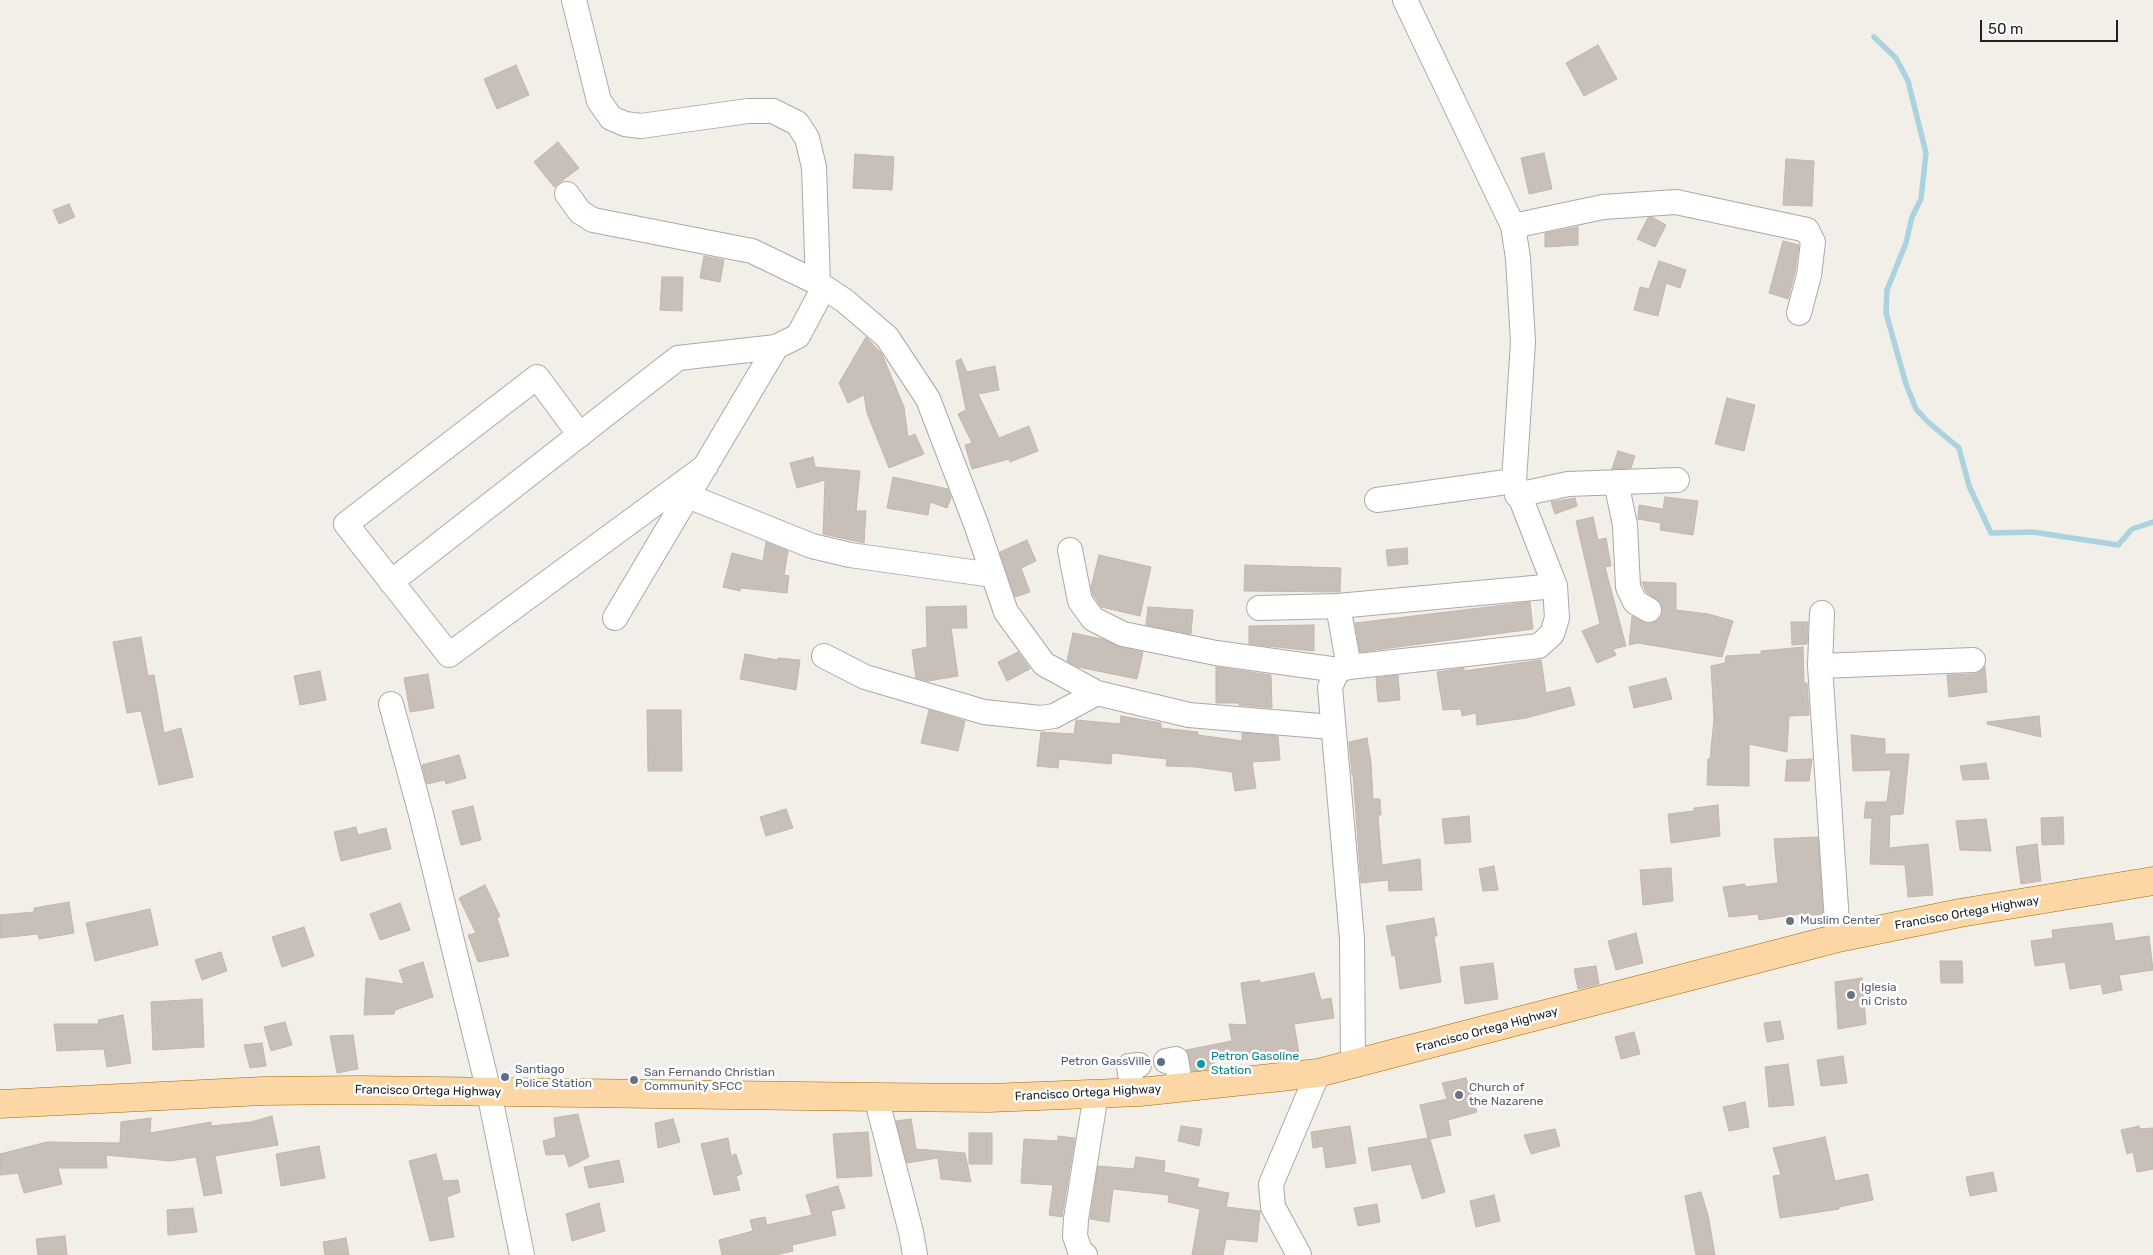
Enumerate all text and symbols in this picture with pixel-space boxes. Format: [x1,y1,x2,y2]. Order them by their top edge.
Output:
scale bar [1983,10,2120,42]
text: 50 m [1988,20,2023,38]
street label: Francisco Ortega Highway [1894,893,2040,933]
place label: Muslim Center [1800,914,1880,928]
marker: Muslim Center [1784,915,1796,927]
place label: Iglesia ni Cristo [1861,981,1907,1009]
marker: Iglesia ni Cristo [1845,989,1857,1001]
street label: Francisco Ortega Highway [1414,1004,1560,1056]
place label: Petron Gasoline Station [1211,1050,1299,1078]
place label: Petron GassVille [1061,1055,1151,1069]
marker: Petron GassVille [1155,1056,1167,1068]
marker: Petron Gasoline Station [1195,1058,1207,1070]
place label: Santiago Police Station [515,1063,592,1091]
place label: San Fernando Christian Community SFCC [644,1066,775,1094]
marker: Santiago Police Station [499,1071,511,1083]
marker: San Fernando Christian Community SFCC [628,1074,640,1086]
place label: Church of the Nazarene [1469,1081,1544,1109]
street label: Francisco Ortega Highway [1014,1082,1162,1104]
street label: Francisco Ortega Highway [355,1083,501,1099]
marker: Church of the Nazarene [1453,1089,1465,1101]

